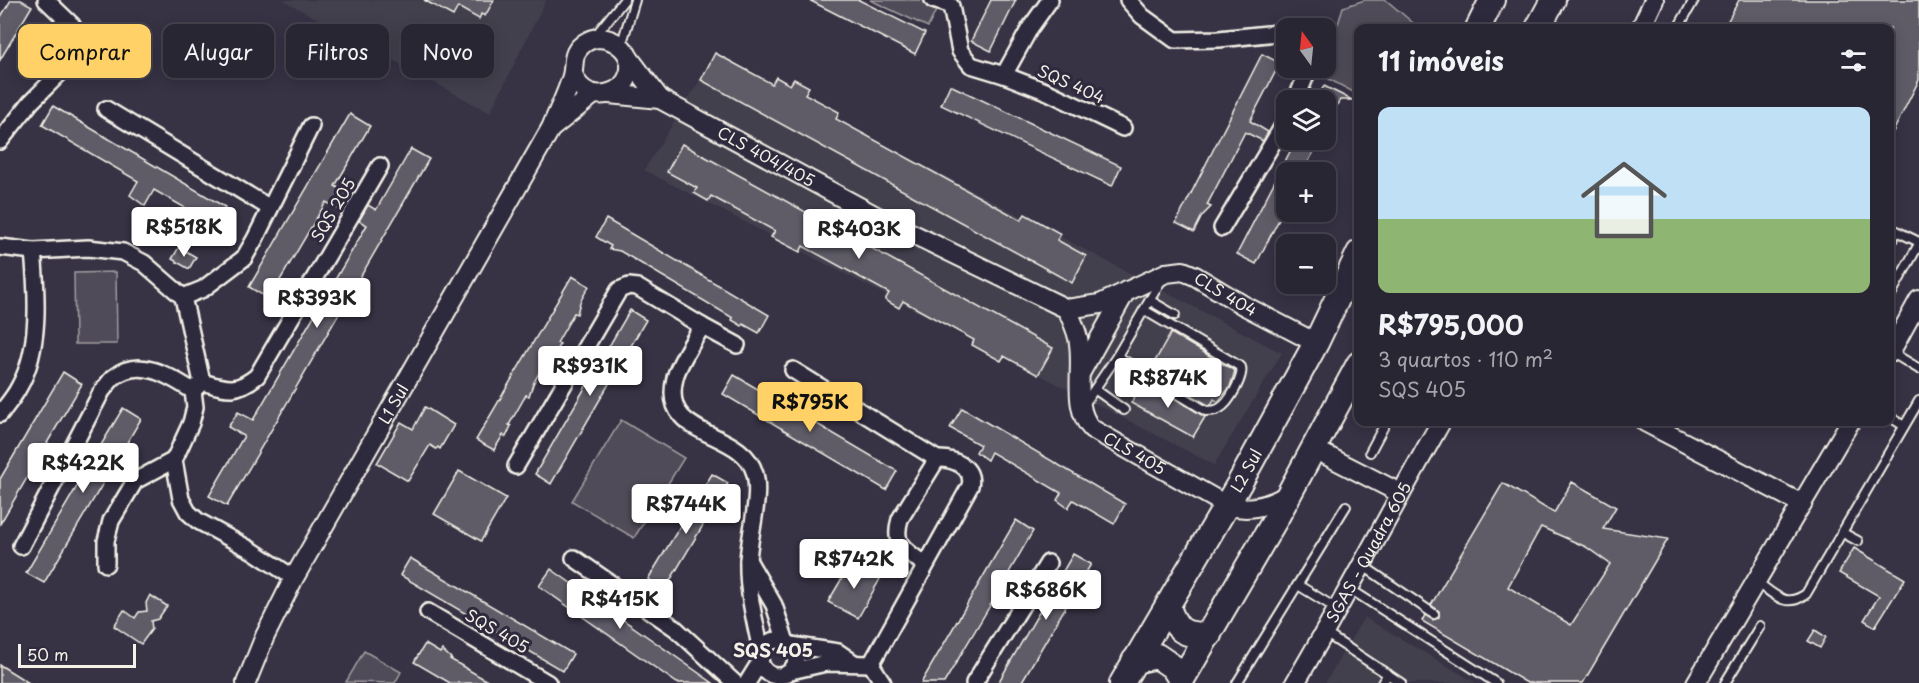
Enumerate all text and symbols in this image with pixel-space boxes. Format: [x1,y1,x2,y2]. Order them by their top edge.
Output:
north arrow [1276,18,1336,78]
map controls [1276,18,1336,294]
chip: Comprar [18,24,151,78]
chip: Alugar [163,24,274,78]
chip: Filtros [286,24,389,78]
chip: Novo [401,24,494,78]
text: 11 imóveis [1378,41,1504,80]
icon: filters [1837,44,1870,77]
street label: SQS 404 [1034,58,1109,109]
button: layers [1276,90,1336,150]
street label: CLS 404/405 [714,119,820,192]
icon: home [1570,146,1678,254]
button: + [1276,162,1336,222]
street label: SQS 205 [304,173,360,246]
pin: R$518K [135,207,233,258]
pin: R$403K [810,209,908,260]
text: R$518K [146,211,222,241]
text: R$403K [817,213,901,243]
button: − [1276,234,1336,294]
street label: CLS 404 [1190,265,1262,321]
pin: R$393K [268,278,366,329]
text: R$393K [277,282,357,312]
text: R$795,000 [1378,305,1524,344]
text: 3 quartos · 110 m² [1378,344,1553,374]
pin: R$931K [541,346,639,397]
text: R$931K [552,350,628,380]
pin: R$874K [1119,358,1217,409]
text: R$874K [1129,362,1207,392]
text: SQS 405 [1378,374,1466,404]
street label: L1 Sul [372,379,414,428]
pin: R$795K [761,382,859,433]
text: R$795K [771,386,849,416]
street label: CLS 405 [1099,425,1171,480]
pin: R$422K [34,443,132,494]
street label: L2 Sul [1224,444,1267,497]
text: R$422K [42,447,124,477]
street label: SGAS - Quadra 605 [1319,477,1416,627]
pin: R$744K [637,484,735,535]
text: R$744K [646,488,726,518]
pin: R$742K [805,539,903,590]
text: R$742K [814,543,894,573]
pin: R$686K [997,570,1095,621]
text: R$686K [1005,574,1087,604]
pin: R$415K [571,579,669,630]
text: R$415K [581,583,659,613]
street label: SQS 405 [461,602,534,658]
district label: SQS 405 [733,636,813,663]
scale bar [18,641,136,668]
text: 50 m [27,642,68,666]

